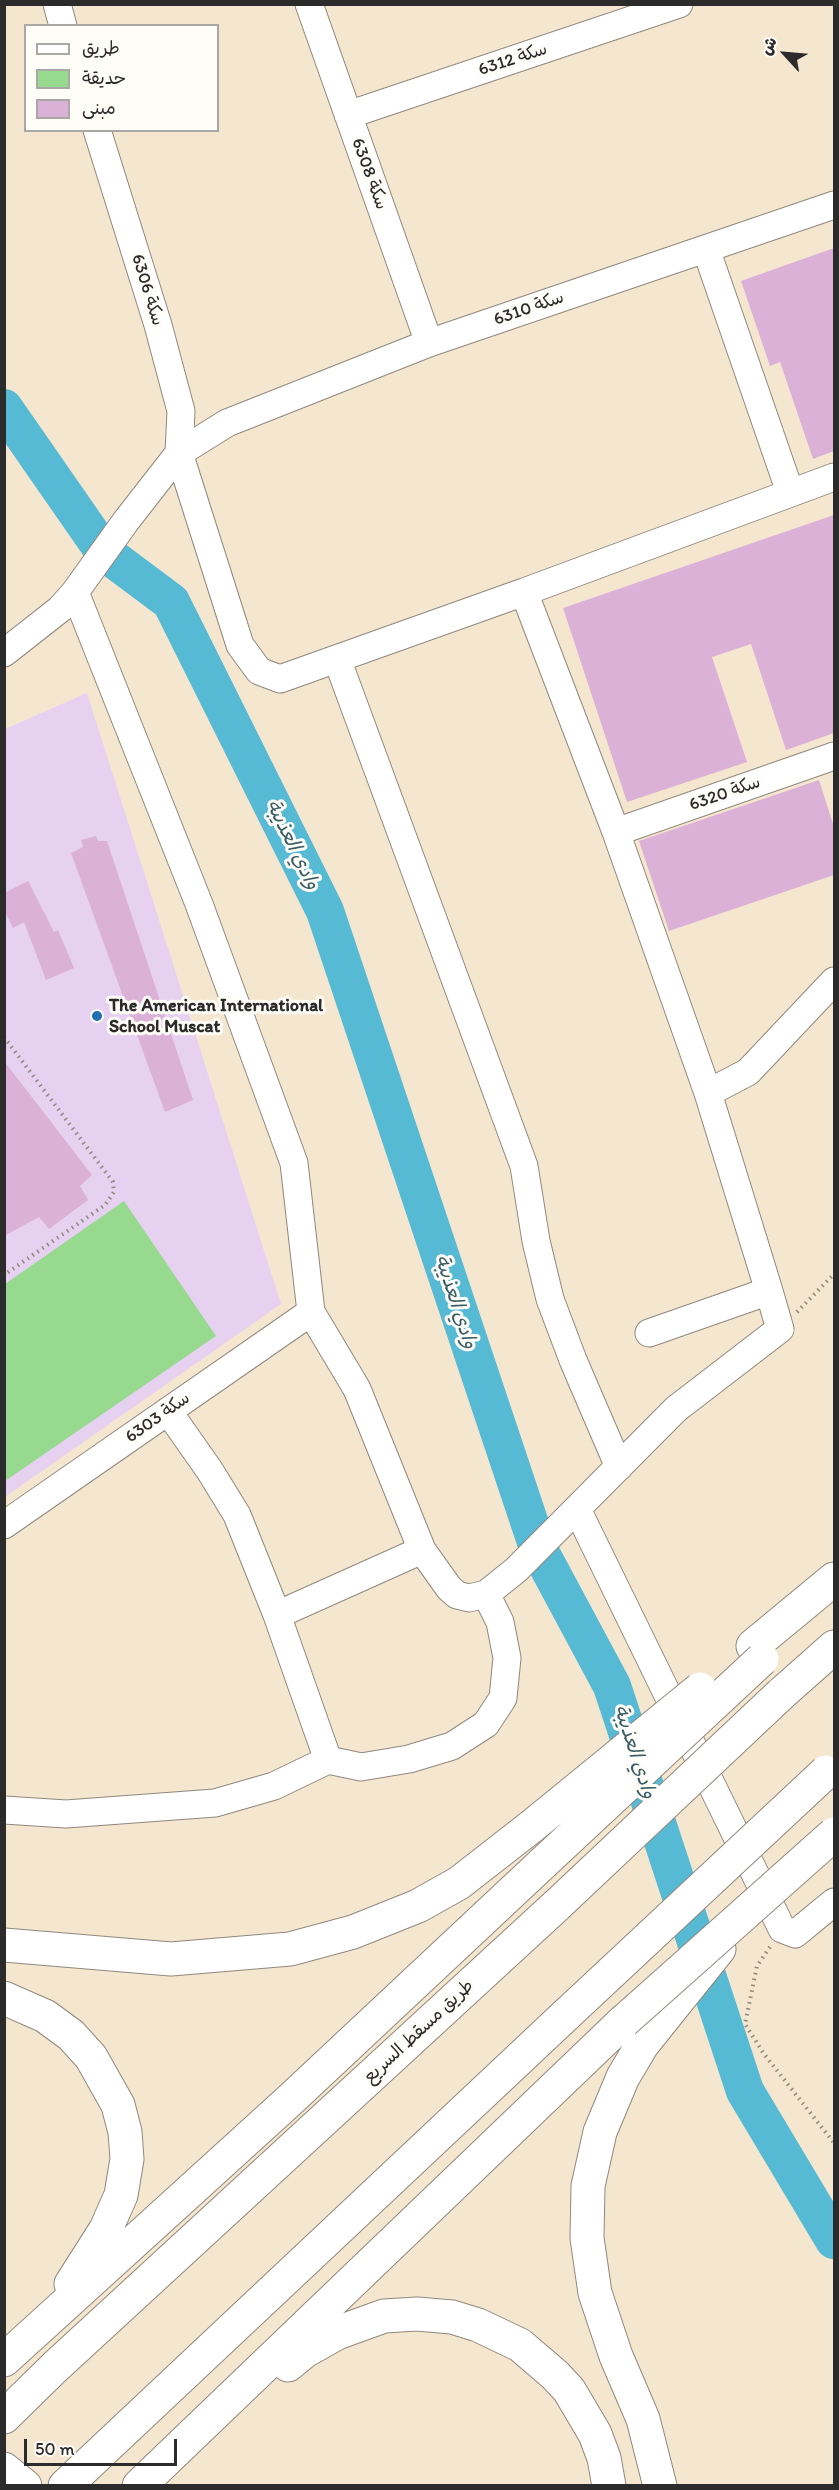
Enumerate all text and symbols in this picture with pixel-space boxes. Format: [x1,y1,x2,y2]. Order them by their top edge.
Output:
legend [24,24,219,132]
north arrow [755,24,815,84]
text: ش [756,34,781,58]
text: طريق [82,37,120,59]
street label: سكة 6312 [476,39,550,81]
text: حديقة [82,67,126,89]
text: مبنى [82,97,116,119]
street label: سكة 6308 [346,135,392,213]
street label: سكة 6306 [126,251,168,329]
street label: سكة 6310 [491,287,567,331]
street label: سكة 6320 [687,772,763,816]
water label: وادي العذيبة [260,796,324,894]
place label: The American International School Muscat [109,995,323,1038]
marker: The American International School Muscat [90,1009,104,1023]
water label: وادي العذيبة [429,1252,481,1352]
street label: سكة 6303 [121,1388,195,1448]
water label: وادي العذيبة [608,1702,660,1802]
street label: طريق مسقط السريع [359,1975,479,2089]
scale bar [27,2427,180,2465]
text: 50 m [35,2438,75,2460]

